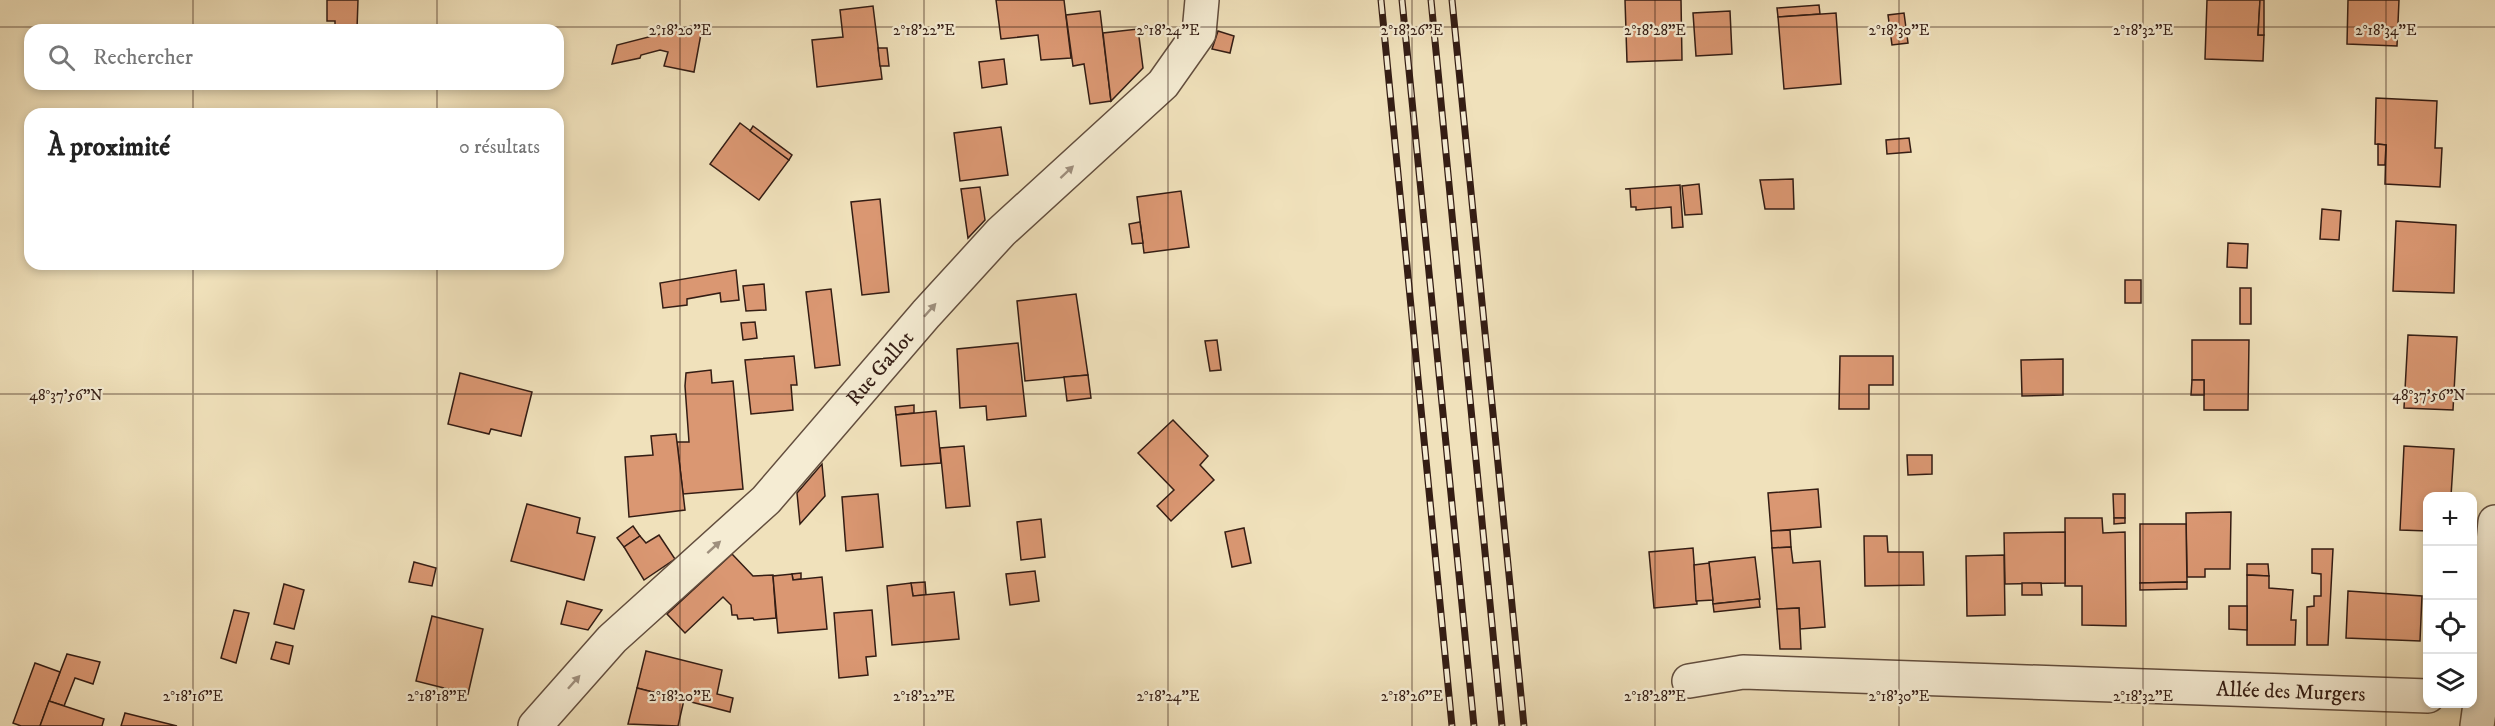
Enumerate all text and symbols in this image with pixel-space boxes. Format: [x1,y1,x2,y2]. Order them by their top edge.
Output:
text: 2°18'20"E [649,21,712,40]
text: 2°18'22"E [893,21,955,40]
text: 2°18'24"E [1136,21,1200,40]
text: 2°18'26"E [1381,21,1444,40]
text: 2°18'28"E [1624,21,1686,40]
text: 2°18'30"E [1869,21,1930,40]
text: 2°18'32"E [2113,21,2173,40]
text: 2°18'34"E [2355,21,2417,40]
search box [24,24,564,90]
icon: search [45,41,78,74]
text: Rechercher [93,44,193,71]
text: À proximité [48,131,170,164]
text: 0 résultats [459,135,540,160]
one-way arrow [1060,165,1075,179]
one-way arrow [923,303,936,318]
street label: Rue Gallot [841,325,920,411]
text: 48°37'56"N [29,386,103,405]
text: 48°37'56"N [2392,386,2466,405]
map controls [2423,492,2477,708]
button: + [2423,492,2477,546]
one-way arrow [706,541,721,554]
button: − [2423,546,2477,600]
button: locate [2423,600,2477,654]
button: layers [2423,654,2477,708]
one-way arrow [567,675,580,690]
street label: Allée des Murgers [2216,677,2366,708]
text: 2°18'16"E [163,687,224,706]
text: 2°18'18"E [407,687,467,706]
text: 2°18'20"E [649,687,712,706]
text: 2°18'22"E [893,687,955,706]
text: 2°18'24"E [1136,687,1200,706]
text: 2°18'26"E [1381,687,1444,706]
text: 2°18'28"E [1624,687,1686,706]
text: 2°18'30"E [1869,687,1930,706]
text: 2°18'32"E [2113,687,2173,706]

